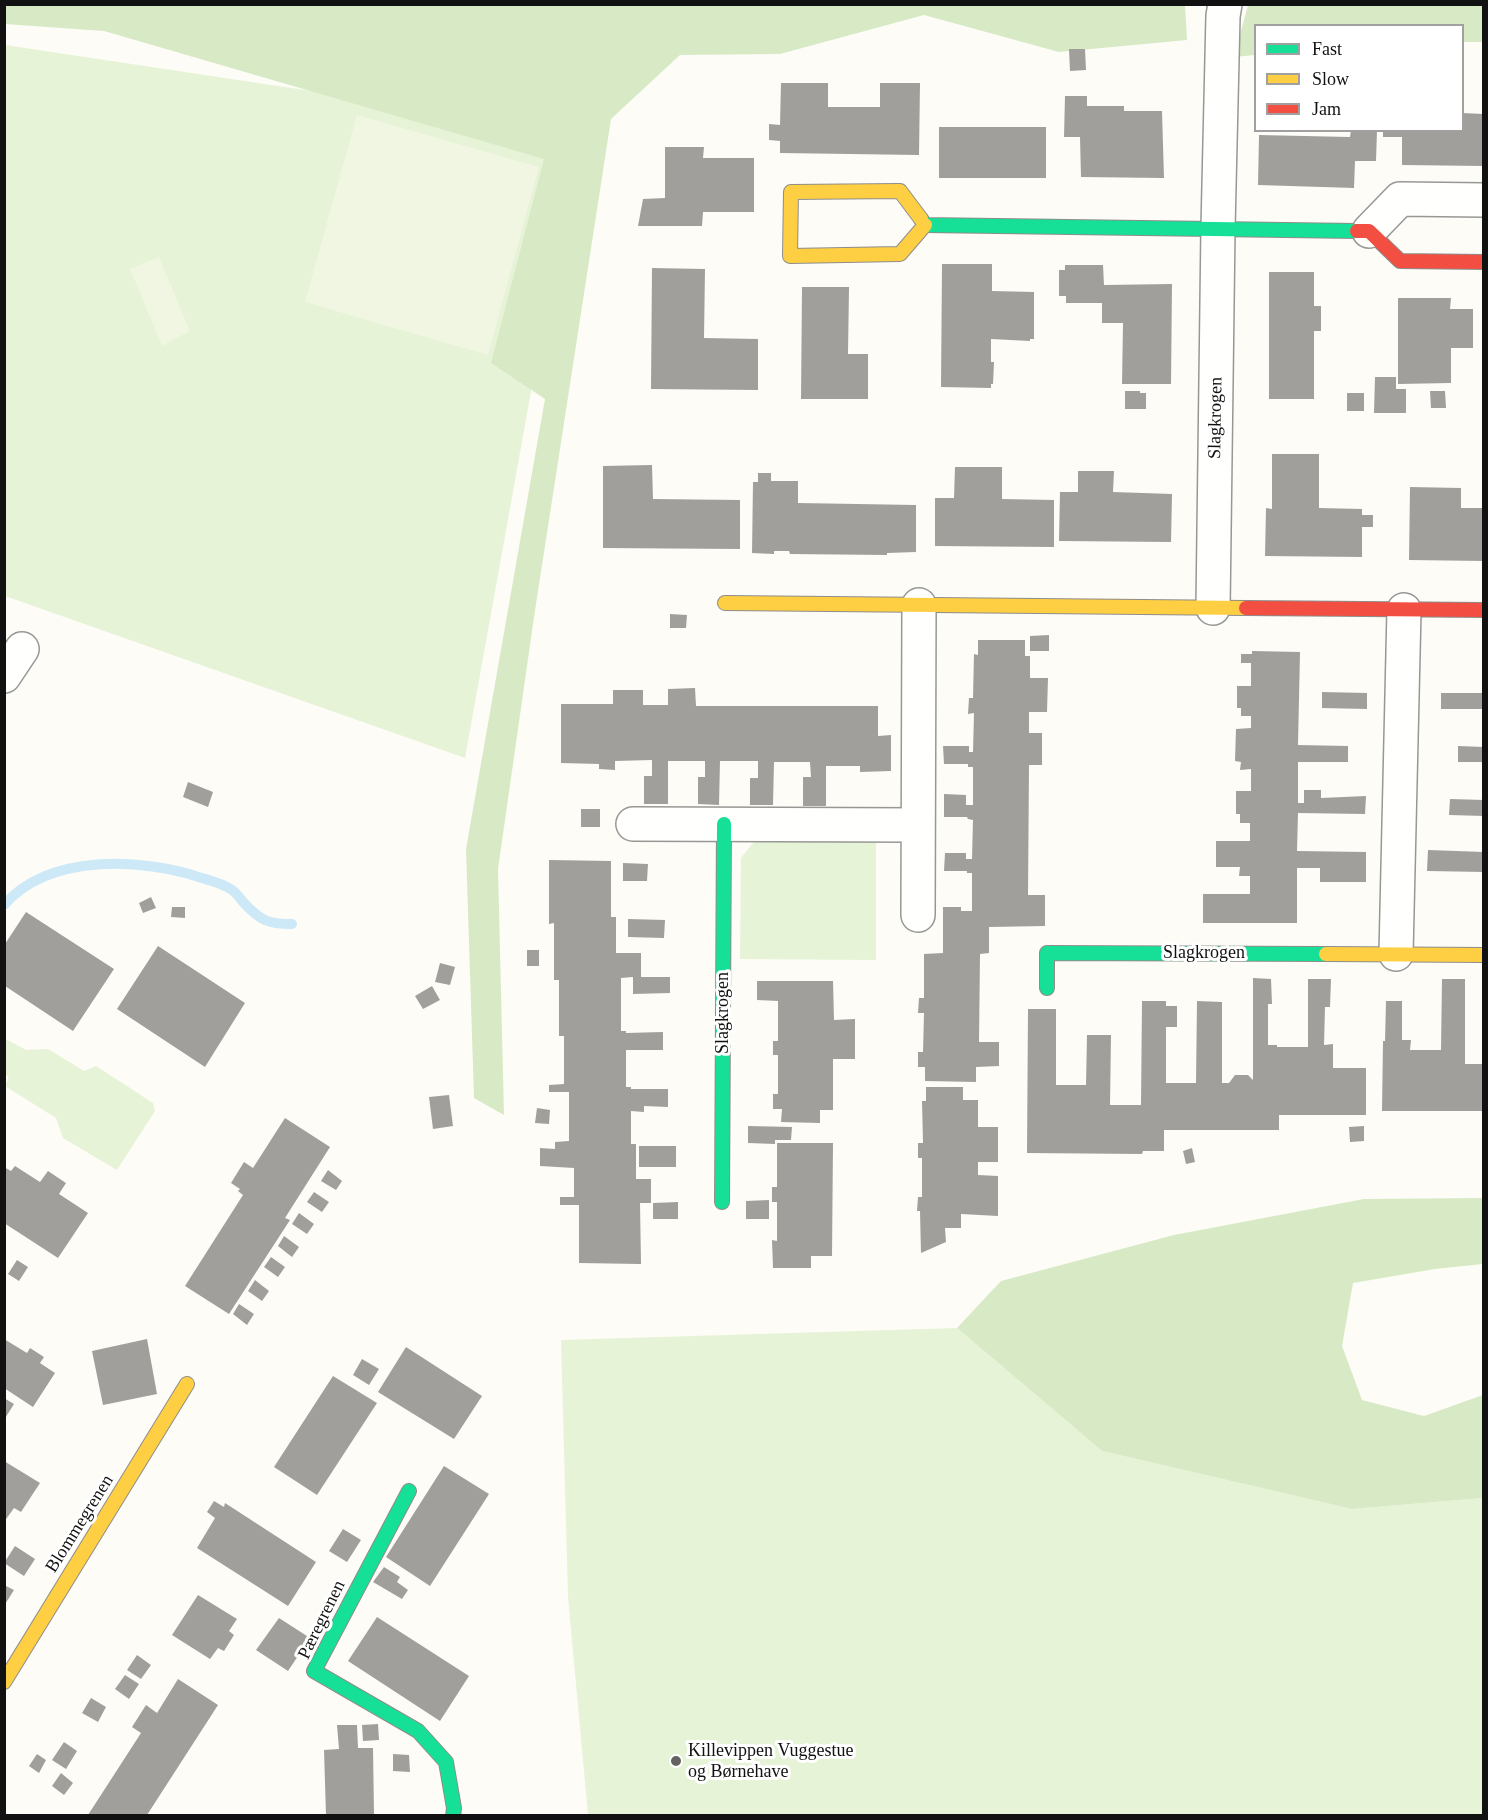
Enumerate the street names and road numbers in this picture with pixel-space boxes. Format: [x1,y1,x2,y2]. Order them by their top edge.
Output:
street label: Slagkrogen [1204,377,1228,459]
street label: Slagkrogen [1163,942,1245,964]
street label: Slagkrogen [712,972,734,1054]
street label: Blommegrenen [41,1471,119,1577]
street label: Pæregrenen [294,1577,350,1663]

